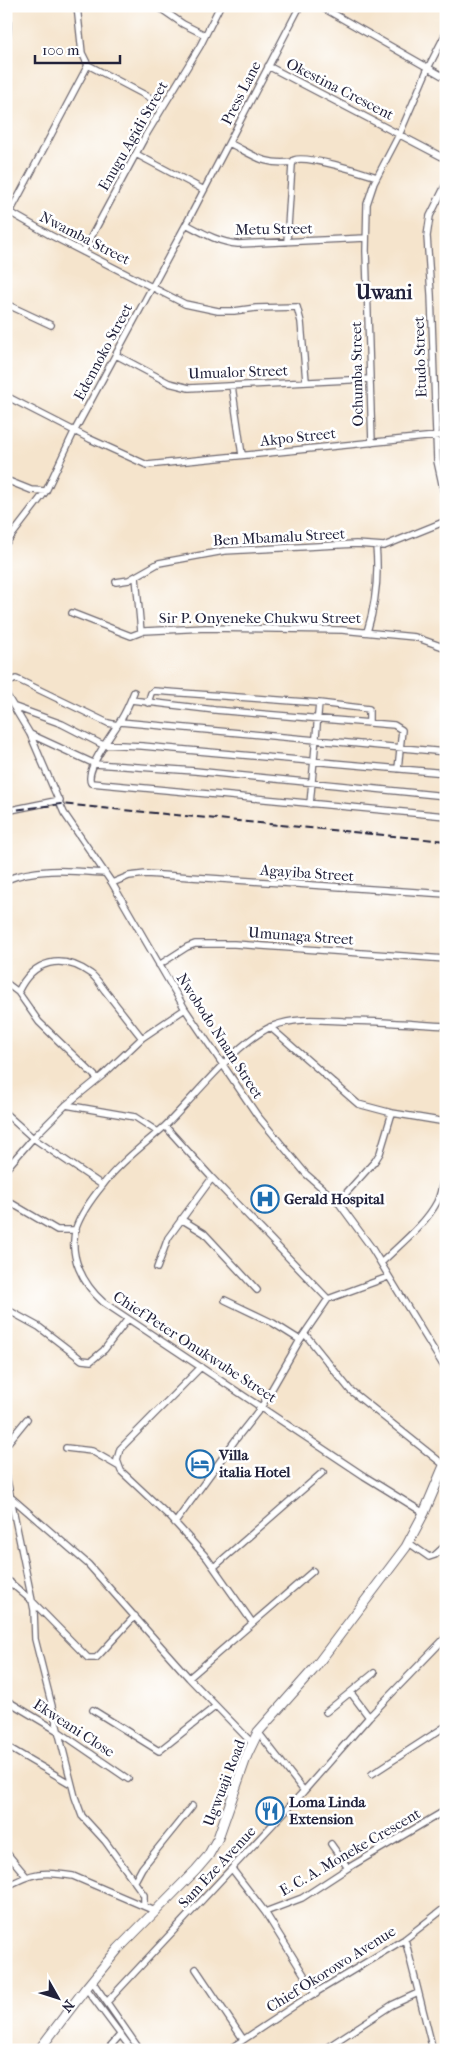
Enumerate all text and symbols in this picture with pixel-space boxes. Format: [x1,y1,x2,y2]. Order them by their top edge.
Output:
scale bar [35,32,120,64]
text: 100 m [42,41,80,59]
street label: Okestina Crescent [283,54,397,124]
street label: Press Lane [217,58,265,128]
street label: Enugu Agidi Street [94,77,172,194]
street label: Nwamba Street [37,208,134,269]
street label: Metu Street [235,219,314,239]
district label: Uwani [355,281,413,304]
street label: Edennoko Street [70,300,136,404]
street label: Etudo Street [410,315,430,398]
street label: Ochumba Street [347,321,367,427]
street label: Umualor Street [188,361,289,383]
street label: Akpo Street [258,424,337,450]
street label: Ben Mbamalu Street [212,525,346,549]
street label: Sir P. Onyeneke Chukwu Street [159,609,362,627]
street label: Agayiba Street [258,861,355,885]
street label: Umunaga Street [248,923,355,949]
street label: Nwobodo Nnam Street [173,970,268,1103]
hospital icon: Gerald Hospital [250,1184,280,1214]
place label: Gerald Hospital [284,1190,385,1208]
street label: Chief Peter Onukwube Street [110,1287,281,1407]
place label: Villa italia Hotel [218,1446,291,1481]
hotel icon: Villa italia Hotel [185,1449,215,1479]
street label: Ekweani Close [30,1695,118,1761]
street label: Ugwuaji Road [199,1736,249,1829]
place label: Loma Linda Extension [289,1793,367,1828]
restaurant icon: Loma Linda Extension [255,1796,285,1826]
street label: E. C. A. Moneke Crescent [276,1804,424,1900]
street label: Sam Eze Avenue [175,1822,260,1912]
street label: Chief Okorowo Avenue [263,1922,399,2016]
north arrow [32,1974,82,2024]
text: N [58,1996,78,2016]

